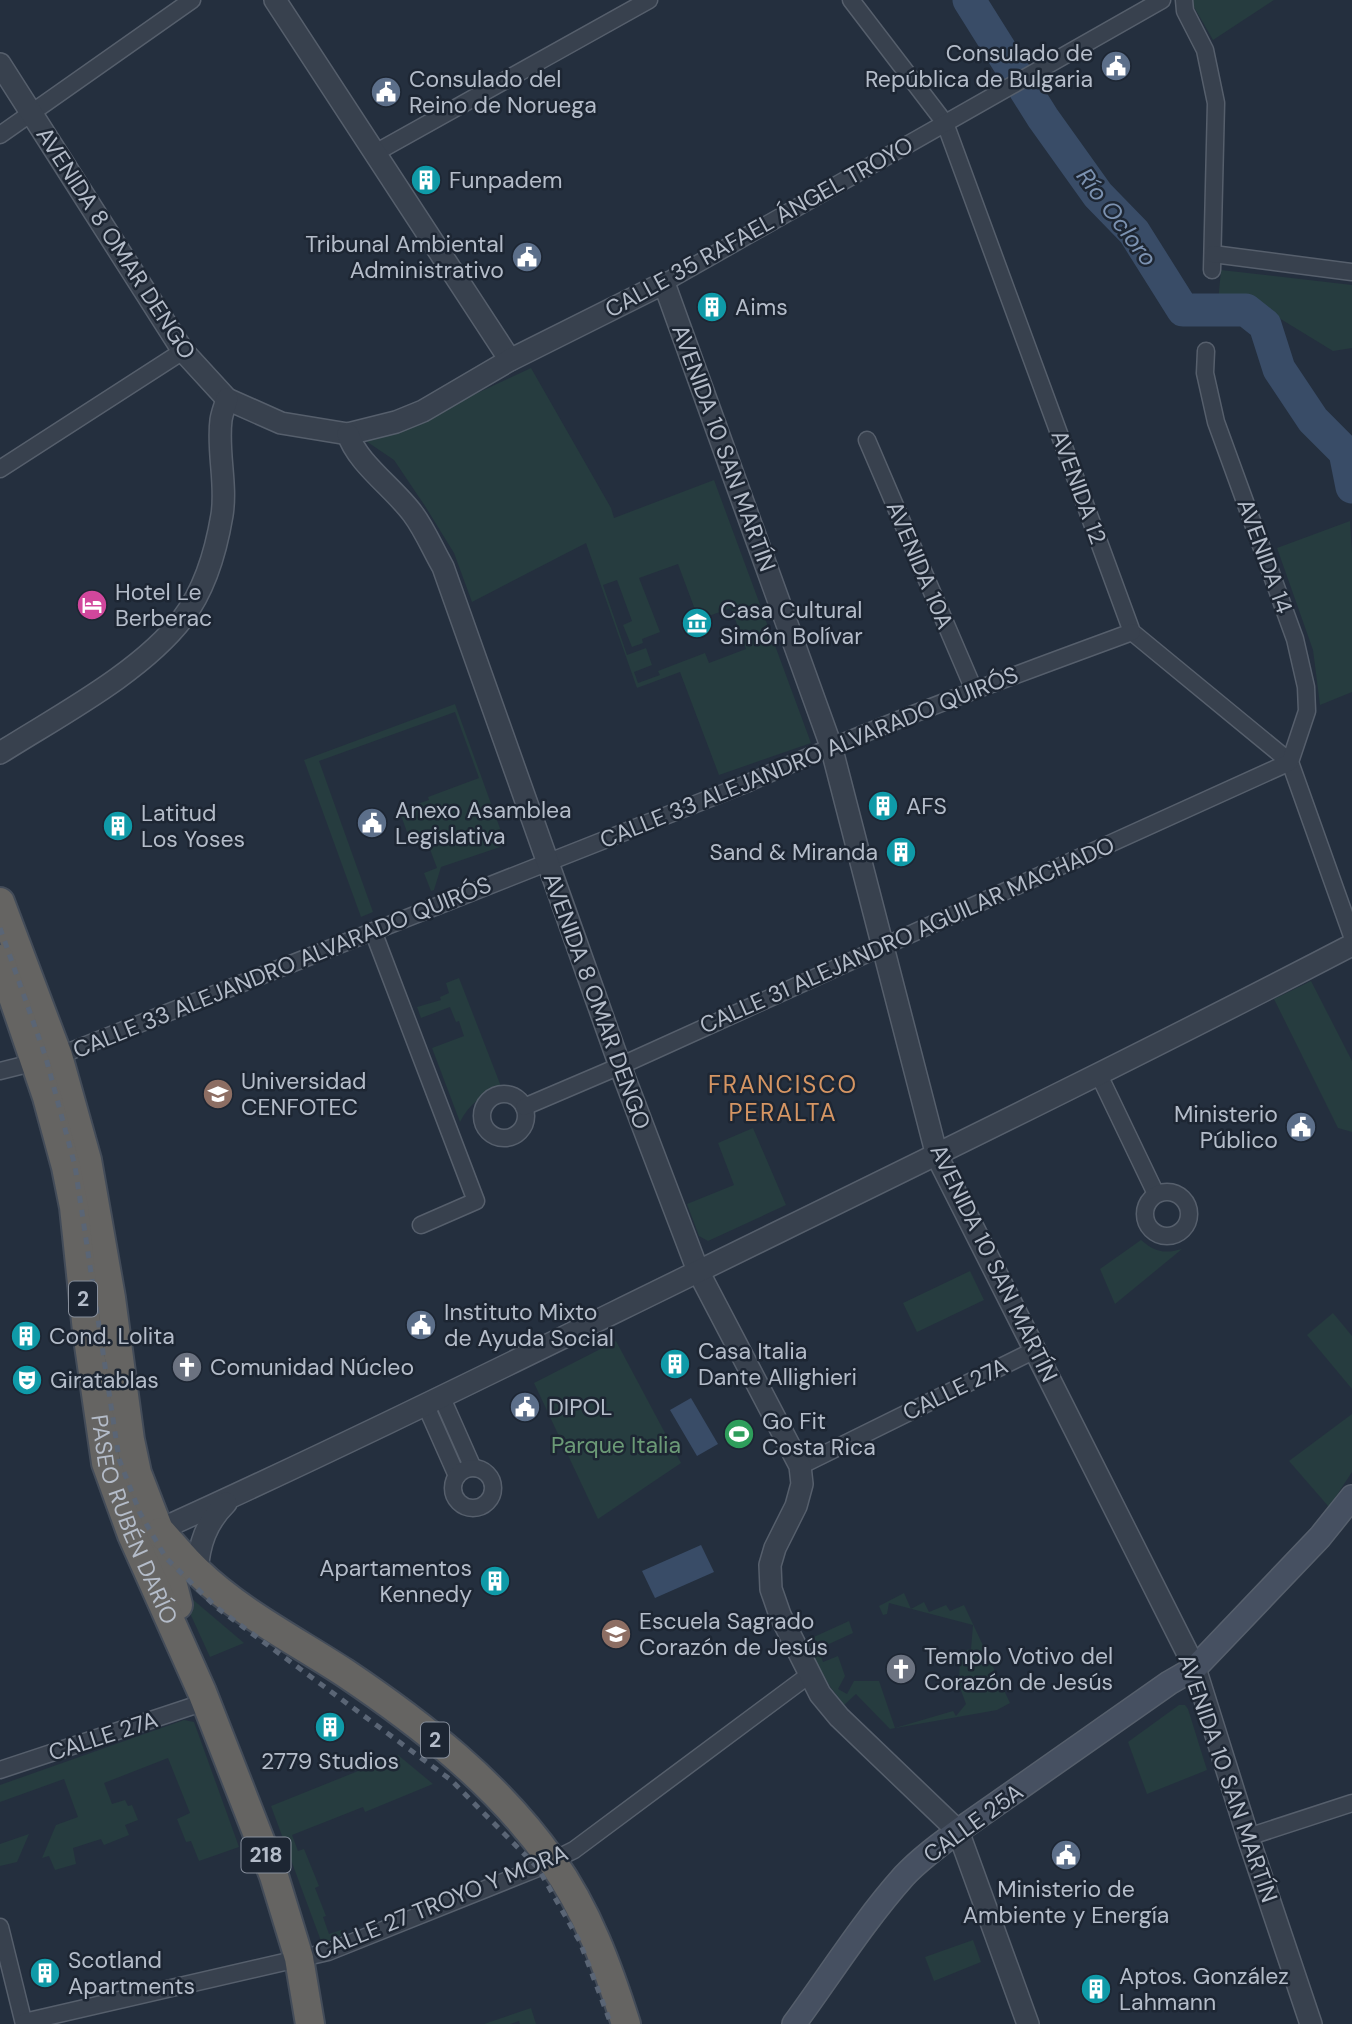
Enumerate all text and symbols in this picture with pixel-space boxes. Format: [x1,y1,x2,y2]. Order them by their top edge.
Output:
place label: Consulado de República de Bulgaria [865,38,1093,94]
public building icon: Consulado de República de Bulgaria [1099,49,1133,83]
place label: Consulado del Reino de Noruega [409,64,597,120]
public building icon: Consulado del Reino de Noruega [369,75,403,109]
street label: AVENIDA 8 OMAR DENGO [30,121,202,365]
street label: CALLE 35 RAFAEL ÁNGEL TROYO [600,130,918,324]
water label: Río Ocloro [1070,162,1164,272]
building icon: Funpadem [409,163,443,197]
place label: Funpadem [449,165,563,195]
place label: Tribunal Ambiental Administrativo [305,229,504,285]
public building icon: Tribunal Ambiental Administrativo [510,240,544,274]
building icon: Aims [695,290,729,324]
place label: Aims [735,292,788,322]
street label: AVENIDA 10 SAN MARTÍN [665,320,783,576]
street label: AVENIDA 12 [1045,426,1113,548]
street label: AVENIDA 14 [1230,495,1300,617]
street label: AVENIDA 10A [880,497,960,633]
place label: Hotel Le Berberac [115,577,212,633]
hotel icon: Hotel Le Berberac [75,588,109,622]
place label: Casa Cultural Simón Bolívar [720,595,863,651]
museum icon: Casa Cultural Simón Bolívar [680,606,714,640]
street label: CALLE 33 ALEJANDRO ALVARADO QUIRÓS [595,659,1023,855]
building icon: AFS [866,789,900,823]
place label: AFS [906,791,947,821]
place label: Anexo Asamblea Legislativa [395,795,572,851]
place label: Latitud Los Yoses [141,798,245,854]
public building icon: Anexo Asamblea Legislativa [355,806,389,840]
building icon: Latitud Los Yoses [101,809,135,843]
street label: CALLE 31 ALEJANDRO AGUILAR MACHADO [695,830,1119,1040]
building icon: Sand & Miranda [884,835,918,869]
place label: Sand & Miranda [709,837,878,867]
street label: CALLE 33 ALEJANDRO ALVARADO QUIRÓS [68,869,496,1065]
street label: AVENIDA 8 OMAR DENGO [537,869,657,1133]
place label: Universidad CENFOTEC [241,1066,366,1122]
district label: FRANCISCO PERALTA [708,1069,858,1128]
school or university icon: Universidad CENFOTEC [201,1077,235,1111]
place label: Ministerio Público [1174,1099,1278,1155]
public building icon: Ministerio Público [1284,1110,1318,1144]
street label: AVENIDA 10 SAN MARTÍN [923,1139,1065,1387]
road number: 2 [69,1282,97,1316]
place label: Instituto Mixto de Ayuda Social [444,1297,614,1353]
public building icon: Instituto Mixto de Ayuda Social [404,1308,438,1342]
building icon: Cond. Lolita [9,1319,43,1353]
place label: Cond. Lolita [49,1321,175,1351]
place label: Casa Italia Dante Allighieri [698,1336,857,1392]
building icon: Casa Italia Dante Allighieri [658,1347,692,1381]
church icon: Comunidad Núcleo [170,1350,204,1384]
street label: CALLE 27A [898,1351,1012,1427]
place label: Comunidad Núcleo [210,1352,414,1382]
theatre icon: Giratablas [10,1363,44,1397]
place label: Giratablas [50,1365,159,1395]
public building icon: DIPOL [508,1390,542,1424]
place label: DIPOL [548,1392,612,1422]
place label: Go Fit Costa Rica [762,1406,876,1462]
street label: PASEO RUBÉN DARÍO [84,1413,185,1629]
sports icon: Go Fit Costa Rica [722,1417,756,1451]
park label: Parque Italia [551,1430,681,1460]
place label: Apartamentos Kennedy [319,1553,472,1609]
building icon: Apartamentos Kennedy [478,1564,512,1598]
place label: Escuela Sagrado Corazón de Jesús [639,1606,828,1662]
school or university icon: Escuela Sagrado Corazón de Jesús [599,1617,633,1651]
place label: Templo Votivo del Corazón de Jesús [924,1641,1113,1697]
street label: AVENIDA 10 SAN MARTÍN [1171,1650,1285,1906]
church icon: Templo Votivo del Corazón de Jesús [884,1652,918,1686]
street label: CALLE 27A [45,1704,161,1768]
building icon: 2779 Studios [313,1710,347,1744]
road number: 2 [421,1722,449,1758]
place label: 2779 Studios [261,1746,399,1776]
street label: CALLE 25A [917,1777,1029,1869]
street label: CALLE 27 TROYO Y MORA [310,1837,572,1967]
road number: 218 [242,1838,290,1872]
public building icon: Ministerio de Ambiente y Energía [1049,1838,1083,1872]
place label: Ministerio de Ambiente y Energía [963,1874,1169,1930]
place label: Scotland Apartments [68,1945,195,2001]
building icon: Scotland Apartments [28,1956,62,1990]
place label: Aptos. González Lahmann [1119,1961,1289,2017]
building icon: Aptos. González Lahmann [1079,1972,1113,2006]

